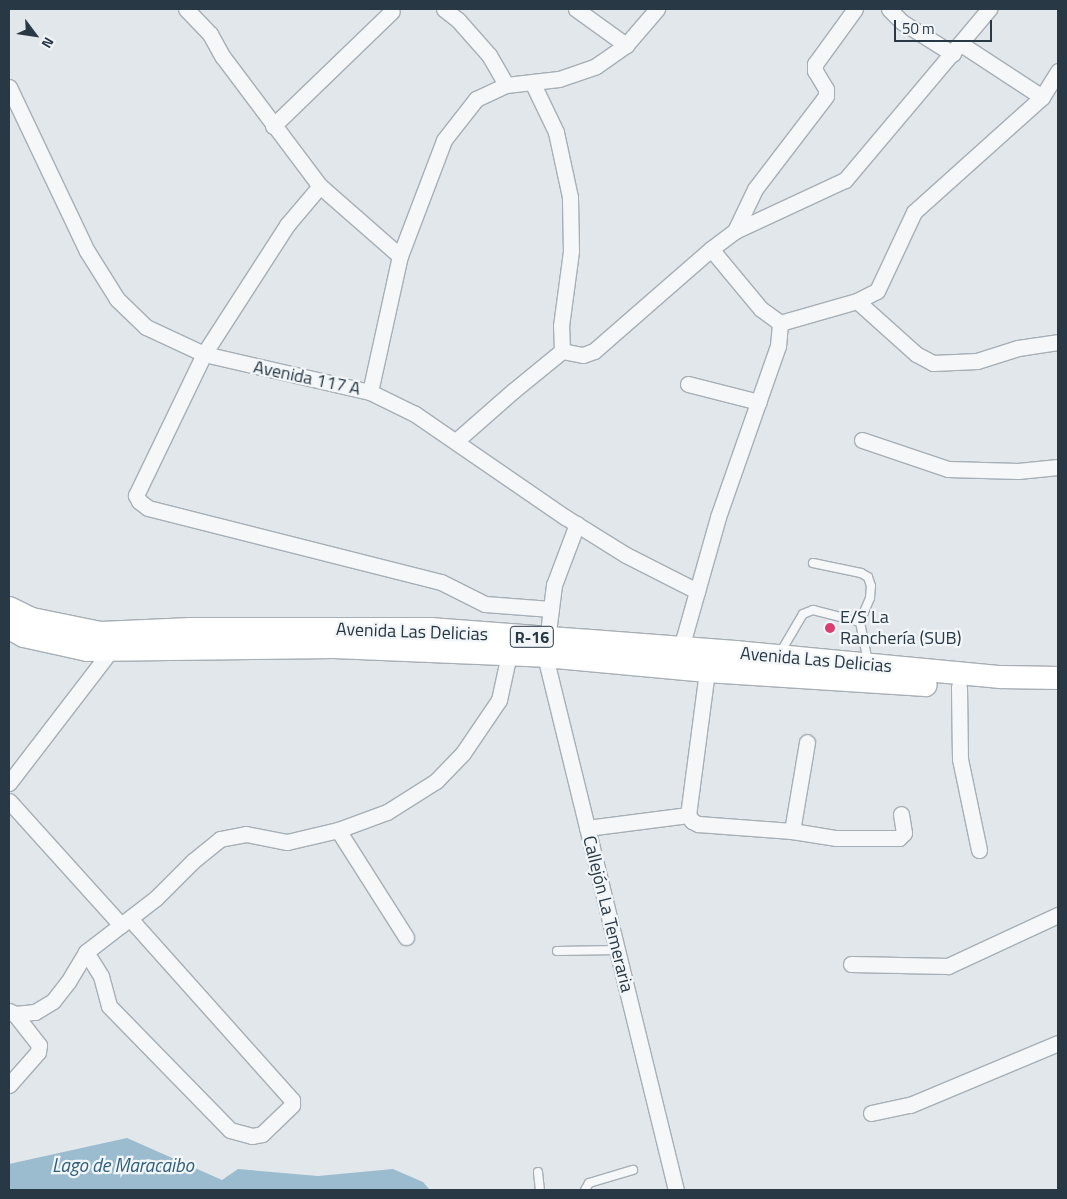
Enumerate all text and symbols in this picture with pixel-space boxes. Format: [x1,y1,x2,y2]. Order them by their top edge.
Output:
north arrow [10,10,60,60]
scale bar [897,10,994,42]
text: 50 m [902,17,935,40]
text: N [37,33,60,53]
street label: Avenida 117 A [251,356,363,400]
place label: E/S La Ranchería (SUB) [840,607,961,650]
street label: Avenida Las Delicias [336,619,488,645]
marker: E/S La Ranchería (SUB) [824,622,836,634]
road number: R-16 [510,624,554,650]
street label: Avenida Las Delicias [739,643,893,677]
street label: Callejón La Temeraria [578,834,638,994]
water label: Lago de Maracaibo [52,1154,194,1176]

